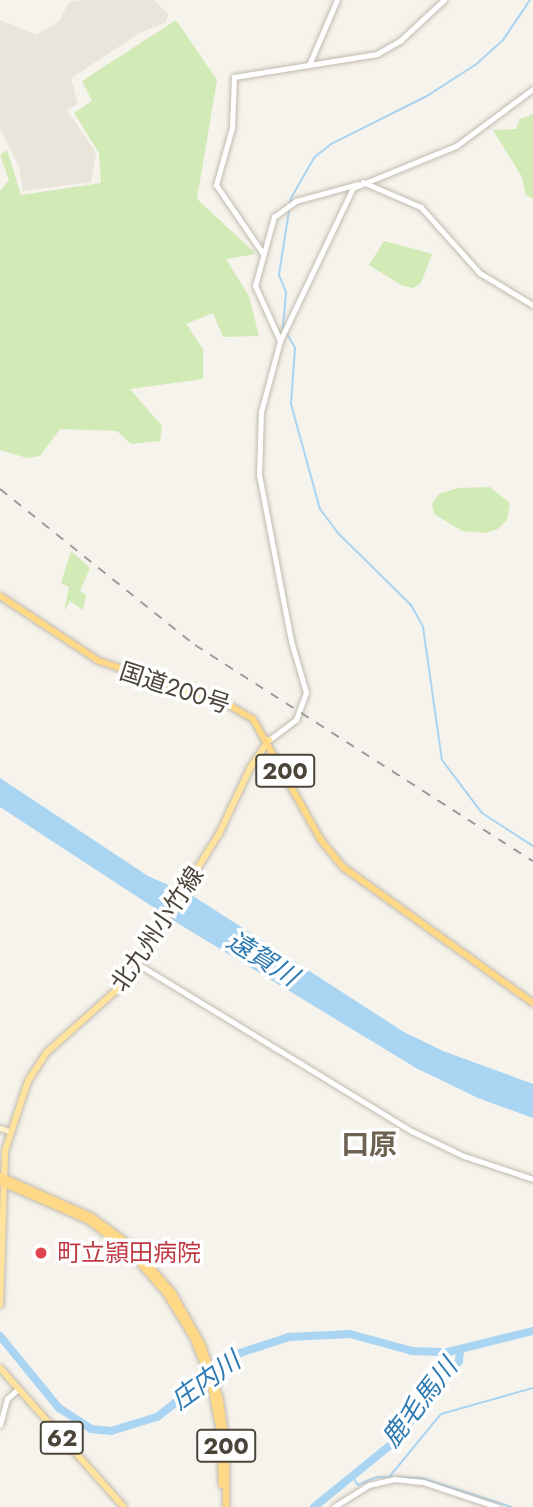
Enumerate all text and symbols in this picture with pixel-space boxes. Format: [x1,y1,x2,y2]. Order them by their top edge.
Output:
street label: 国道200号 [116,657,234,719]
road number: 200 [254,751,316,790]
street label: 北九州小竹線 [105,861,209,997]
water label: 遠賀川 [221,925,303,993]
district label: 口原 [341,1128,397,1162]
place label: 町立頴田病院 [57,1239,201,1267]
marker: 町立頴田病院 [31,1243,51,1263]
water label: 庄内川 [165,1345,247,1417]
water label: 鹿毛馬川 [376,1352,464,1454]
road number: 62 [39,1418,85,1457]
road number: 200 [194,1427,258,1466]

